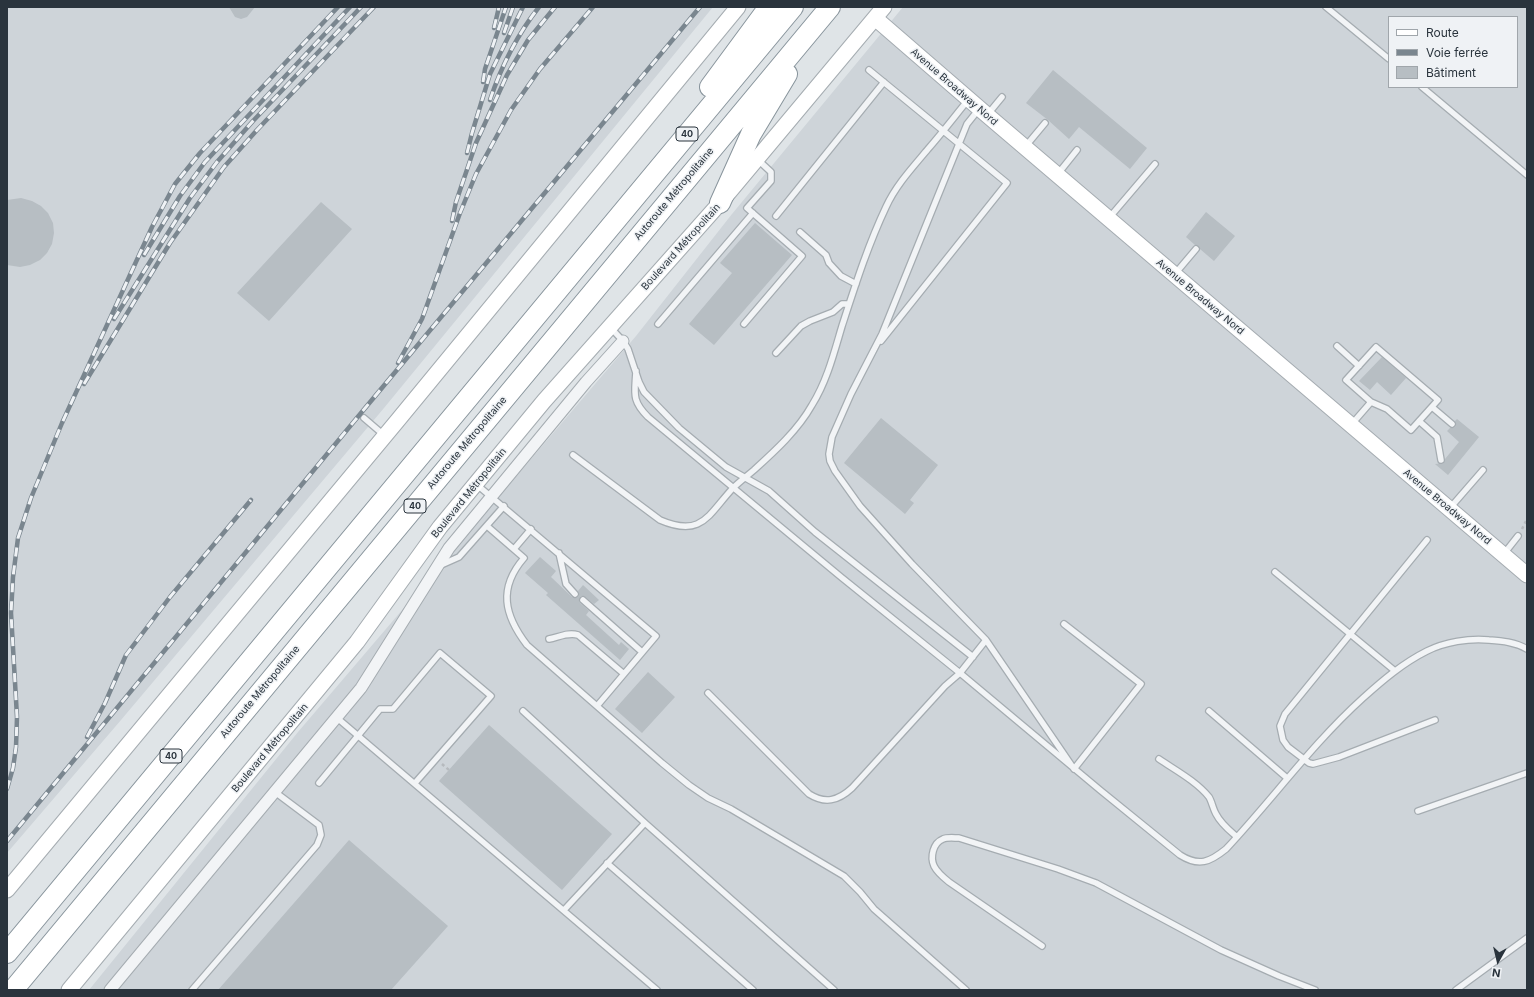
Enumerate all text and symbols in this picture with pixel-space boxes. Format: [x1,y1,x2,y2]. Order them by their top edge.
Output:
legend [1388,16,1518,88]
text: Route [1426,25,1459,40]
text: Voie ferrée [1426,45,1488,60]
street label: Avenue Broadway Nord [908,46,1000,128]
text: Bâtiment [1426,65,1476,80]
road number: 40 [676,127,698,141]
street label: Autoroute Métropolitaine [632,145,716,243]
street label: Boulevard Métropolitain [639,201,723,293]
street label: Avenue Broadway Nord [1154,257,1246,337]
street label: Autoroute Métropolitaine [425,394,509,492]
street label: Boulevard Métropolitain [429,446,509,540]
street label: Avenue Broadway Nord [1401,467,1493,547]
road number: 40 [404,499,426,513]
street label: Autoroute Métropolitaine [218,643,302,741]
street label: Boulevard Métropolitain [229,701,311,795]
road number: 40 [160,749,182,763]
north arrow [1478,941,1518,981]
text: N [1491,965,1501,980]

